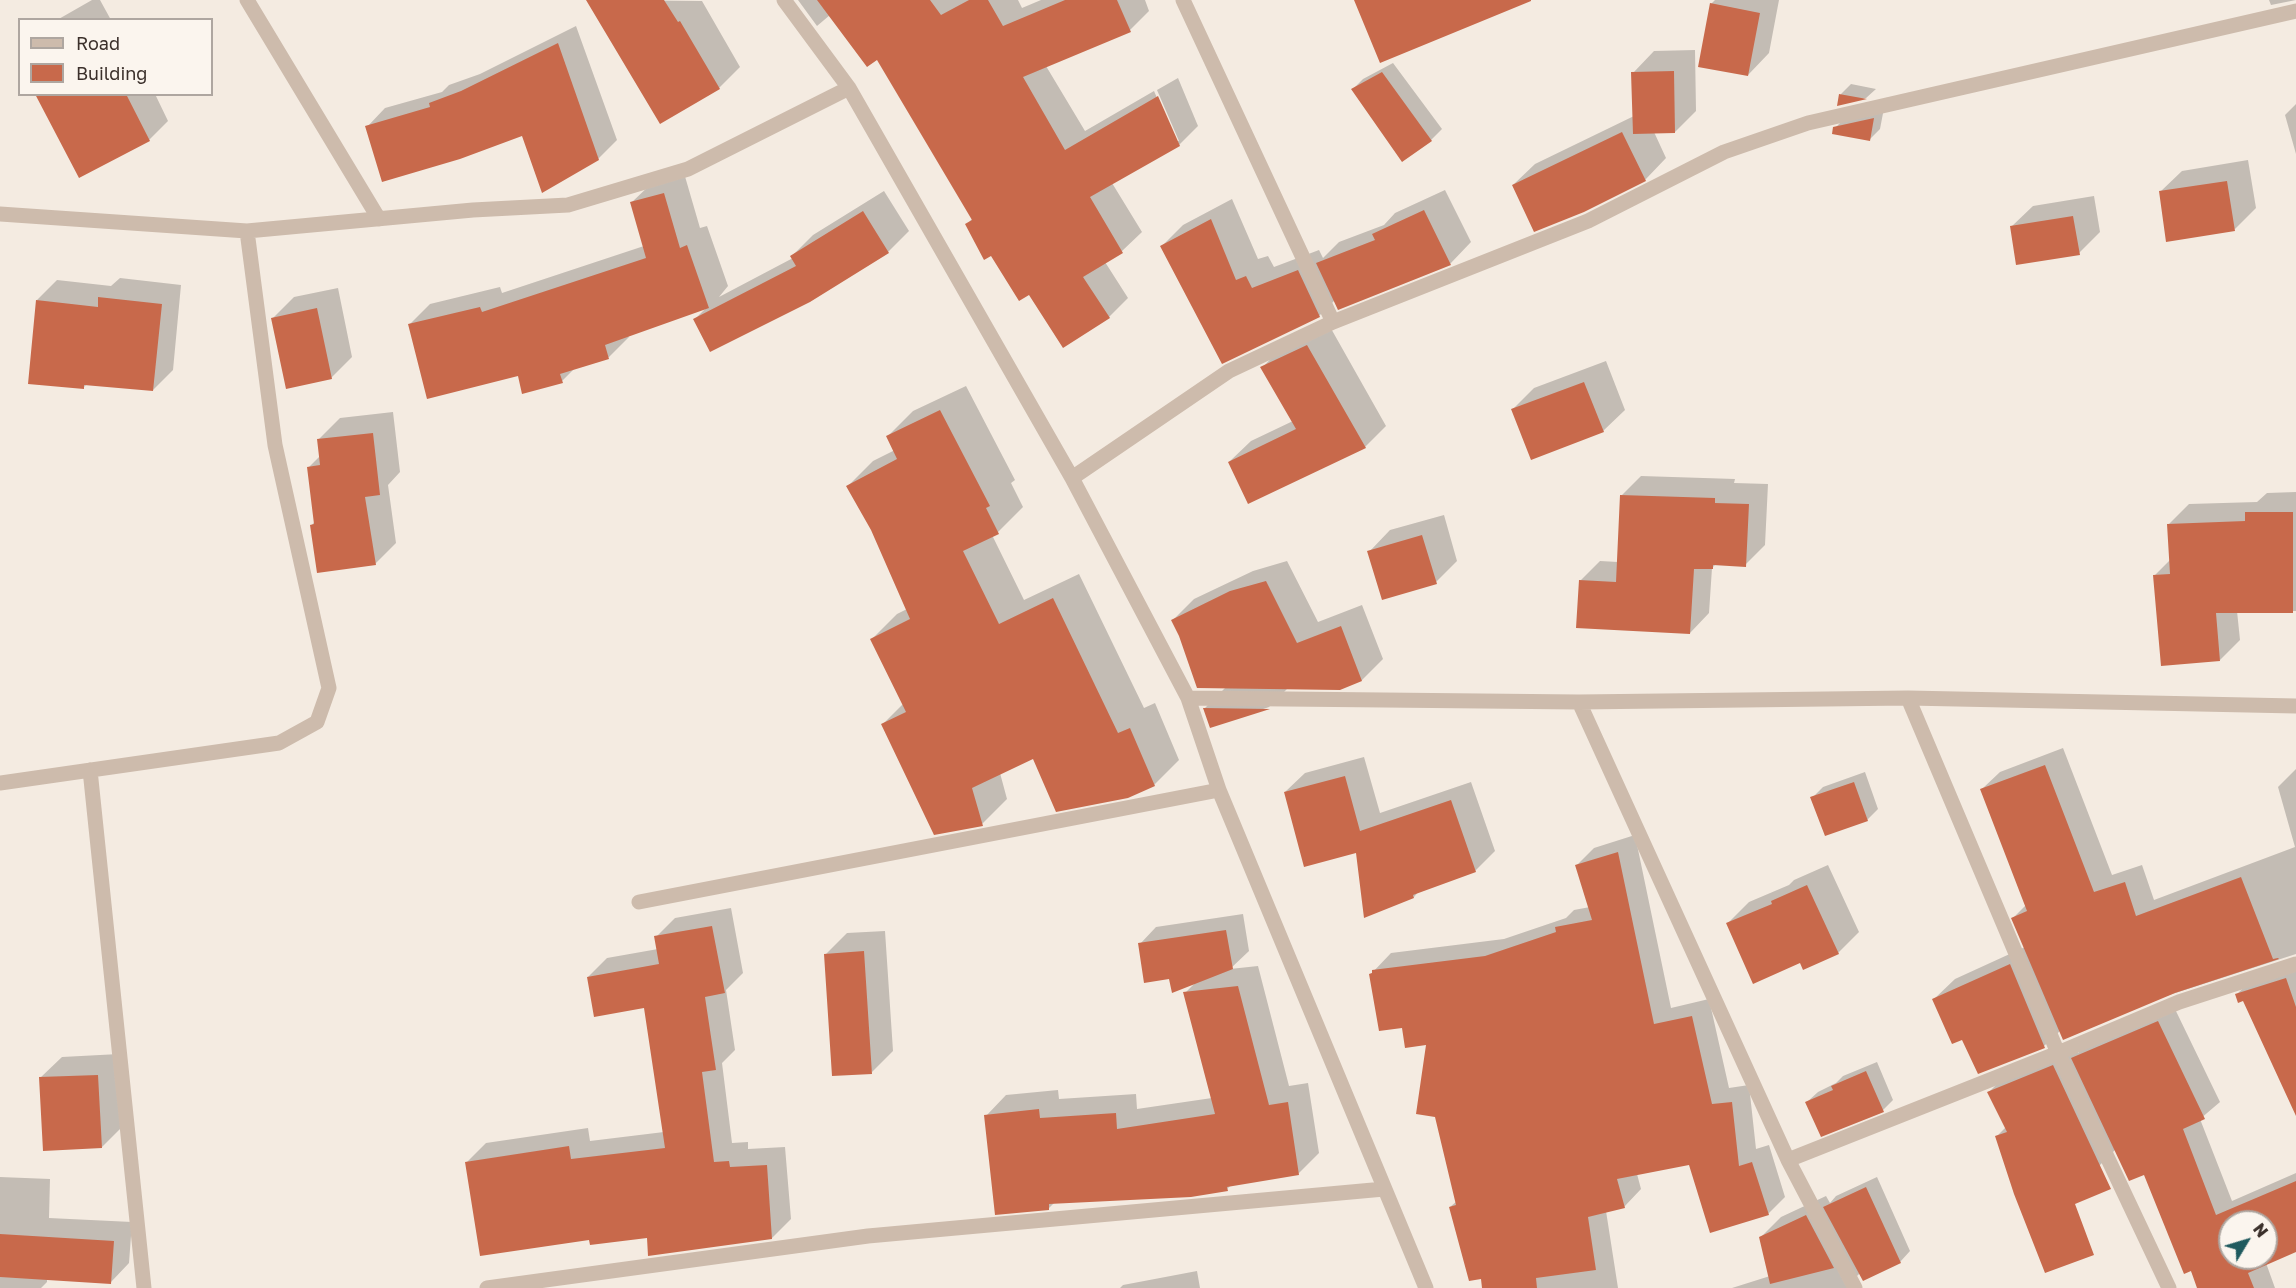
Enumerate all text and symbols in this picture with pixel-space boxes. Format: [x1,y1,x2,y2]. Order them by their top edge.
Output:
legend [18,18,213,96]
text: Road [76,32,120,54]
text: Building [76,62,147,84]
north arrow [2218,1210,2278,1270]
text: N [2249,1219,2272,1241]

